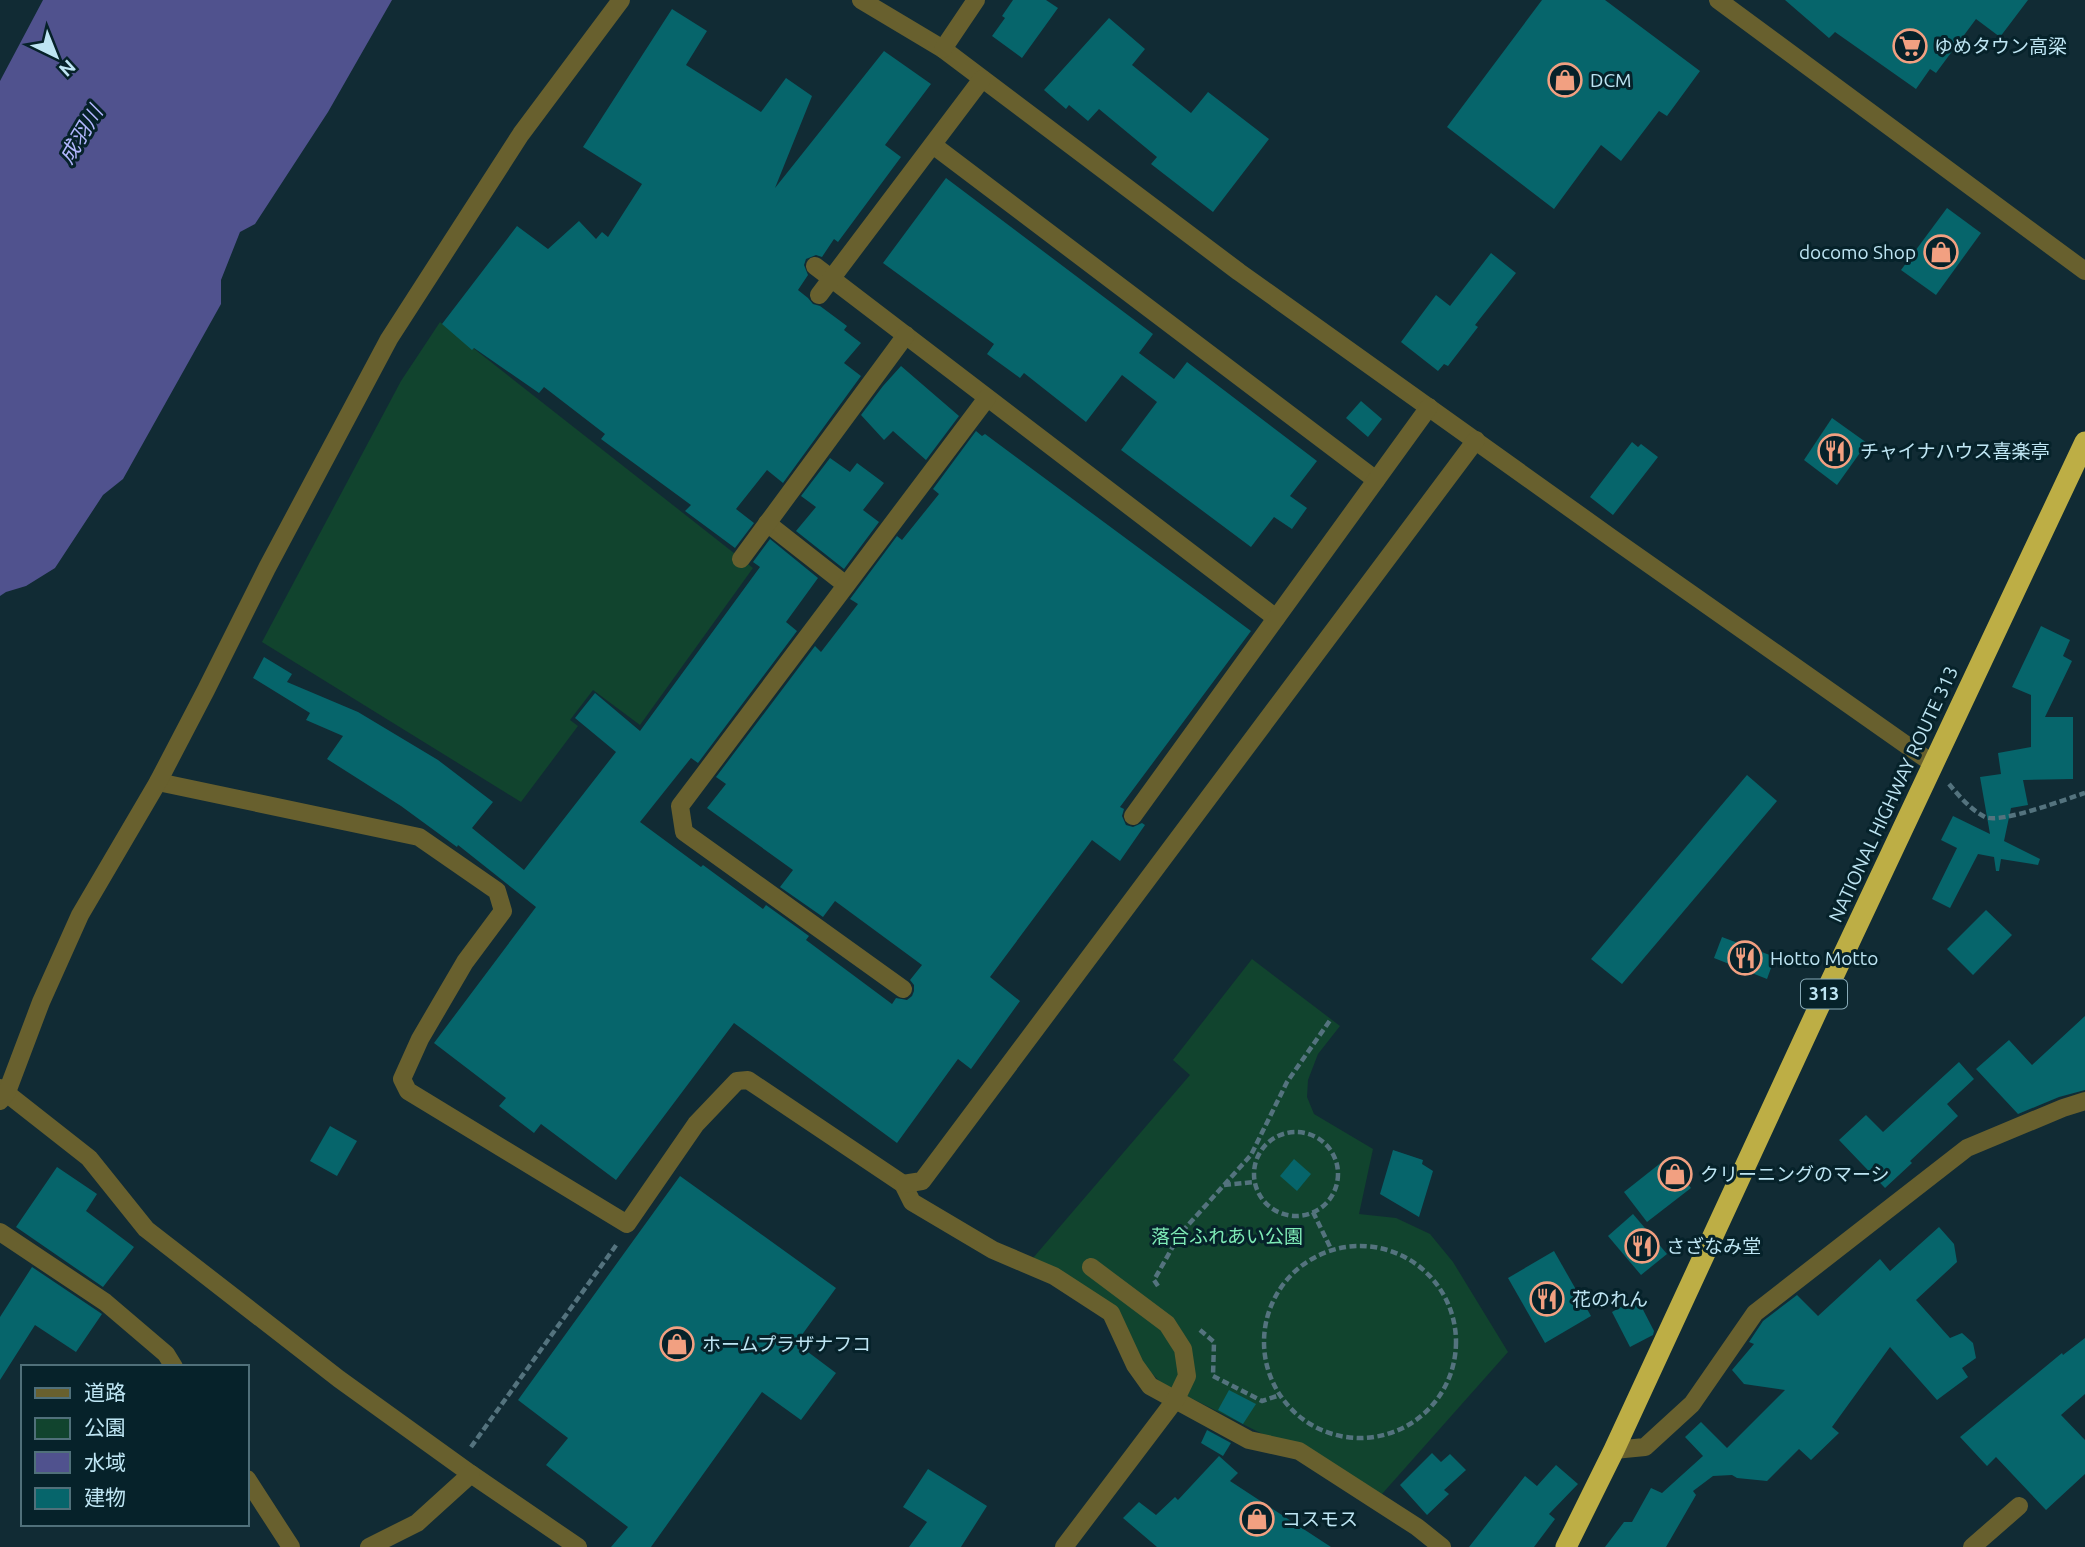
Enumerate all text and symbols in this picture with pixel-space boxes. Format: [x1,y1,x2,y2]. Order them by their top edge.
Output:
north arrow [21,21,91,91]
supermarket icon: ゆめタウン高梁 [1891,27,1929,65]
place label: ゆめタウン高梁 [1934,35,2067,57]
text: N [55,56,80,81]
shop icon: DCM [1546,61,1584,99]
place label: DCM [1590,69,1632,91]
water label: 成羽川 [54,100,108,168]
shop icon: docomo Shop [1922,233,1960,271]
place label: docomo Shop [1799,241,1916,263]
restaurant icon: チャイナハウス喜楽亭 [1816,432,1854,470]
place label: チャイナハウス喜楽亭 [1860,440,2049,462]
street label: NATIONAL HIGHWAY ROUTE 313 [1824,663,1962,925]
restaurant icon: Hotto Motto [1726,939,1764,977]
place label: Hotto Motto [1770,947,1878,969]
road number: 313 [1801,979,1847,1009]
shop icon: クリーニングのマーシ [1656,1155,1694,1193]
place label: クリーニングのマーシ [1700,1163,1890,1185]
park label: 落合ふれあい公園 [1151,1225,1303,1247]
restaurant icon: さざなみ堂 [1623,1227,1661,1265]
place label: さざなみ堂 [1666,1235,1761,1257]
restaurant icon: 花のれん [1528,1280,1566,1318]
place label: 花のれん [1572,1288,1648,1310]
shop icon: ホームプラザナフコ [658,1325,696,1363]
place label: ホームプラザナフコ [702,1333,871,1355]
legend [21,1365,248,1526]
text: 道路 [84,1380,126,1404]
text: 公園 [84,1415,126,1439]
text: 水域 [84,1450,126,1474]
text: 建物 [84,1485,126,1509]
shop icon: コスモス [1238,1500,1276,1538]
place label: コスモス [1282,1508,1358,1530]

